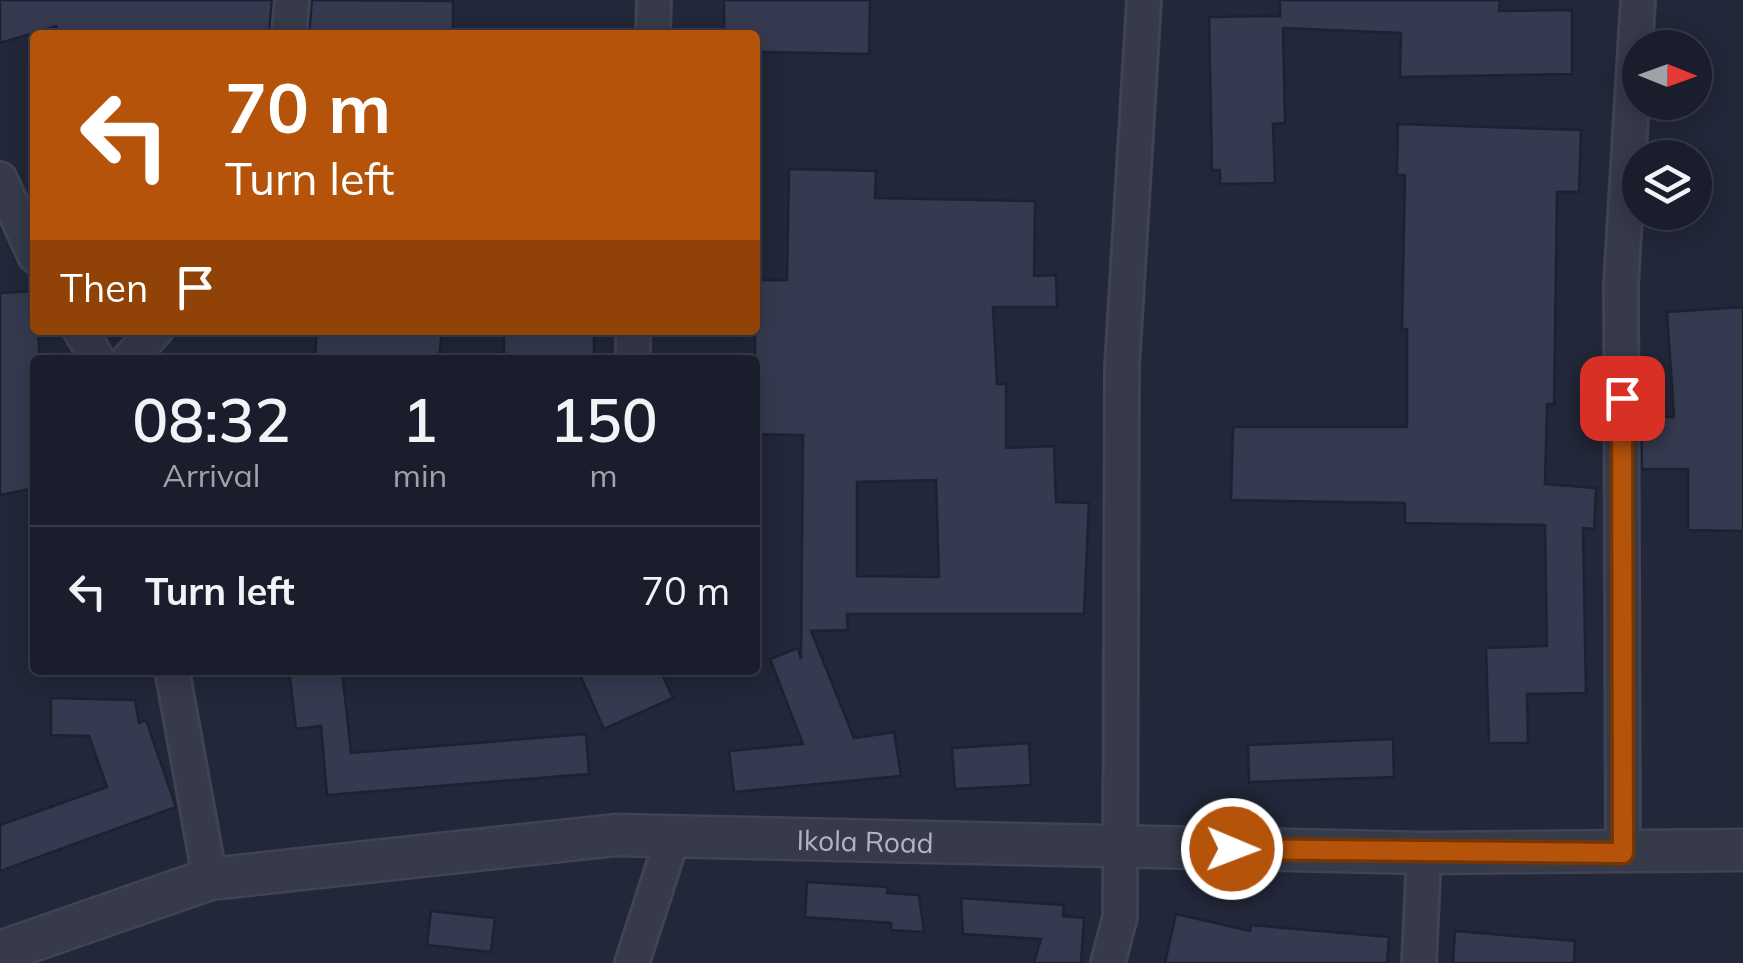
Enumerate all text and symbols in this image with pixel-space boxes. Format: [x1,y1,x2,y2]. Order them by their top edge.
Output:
north arrow [1622,30,1712,120]
map controls [1622,30,1712,230]
text: 70 m [225,63,391,151]
icon: left [60,70,190,200]
button: layers [1622,140,1712,230]
text: Turn left [225,150,394,206]
icon: arrive [168,260,223,315]
text: Then [60,264,148,312]
pin [1580,356,1665,441]
icon: arrive [1595,371,1650,426]
text: 08:32 [132,382,291,457]
text: 1 [402,382,438,457]
text: 150 [550,382,658,457]
text: Arrival [163,455,260,495]
text: min [393,455,447,495]
text: m [590,455,618,495]
icon: left [60,564,115,619]
text: Turn left [145,567,295,615]
text: 70 m [641,567,730,615]
position arrow [1180,797,1284,901]
street label: Ikola Road [796,822,934,860]

